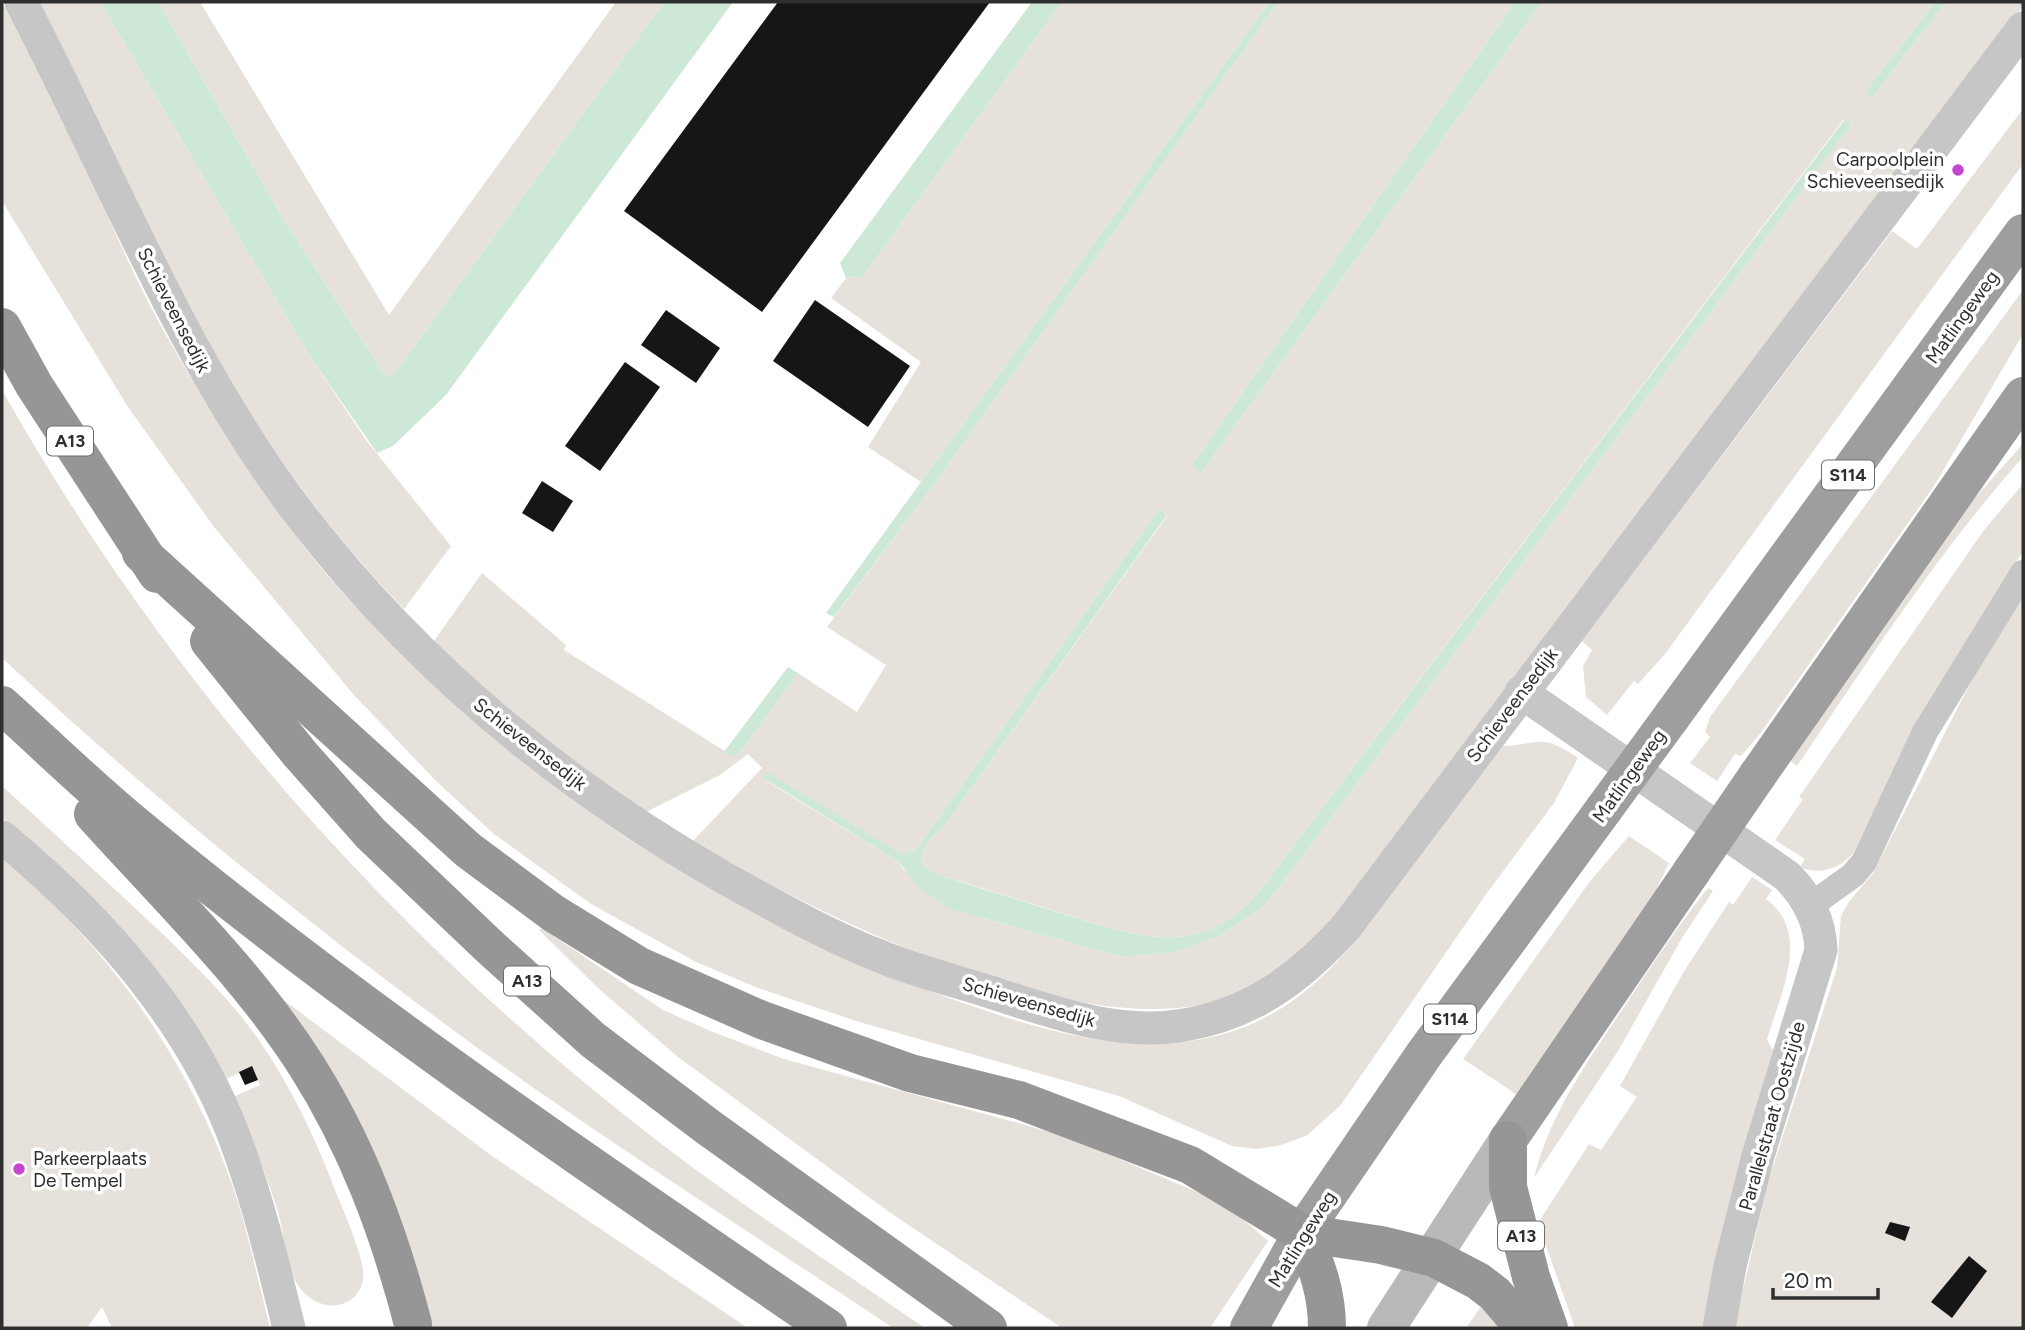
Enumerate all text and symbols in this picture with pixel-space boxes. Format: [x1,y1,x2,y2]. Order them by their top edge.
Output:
place label: Carpoolplein Schieveensedijk [1807,148,1945,193]
marker: Carpoolplein Schieveensedijk [1950,162,1966,178]
street label: Schieveensedijk [133,244,216,377]
street label: Matlingeweg [1920,266,2004,368]
road number: A13 [47,426,93,456]
road number: S114 [1822,461,1874,490]
street label: Schieveensedijk [1462,643,1563,767]
street label: Schieveensedijk [469,693,592,796]
street label: Matlingeweg [1587,725,1671,827]
road number: A13 [504,966,550,996]
street label: Schieveensedijk [960,972,1099,1032]
road number: S114 [1424,1004,1476,1034]
street label: Parallelstraat Oostzijde [1734,1019,1810,1213]
place label: Parkeerplaats De Tempel [33,1147,147,1192]
marker: Parkeerplaats De Tempel [11,1161,27,1177]
street label: Matlingeweg [1263,1186,1341,1292]
road number: A13 [1498,1222,1544,1251]
scale bar [1773,1256,1878,1300]
text: 20 m [1784,1268,1832,1293]

